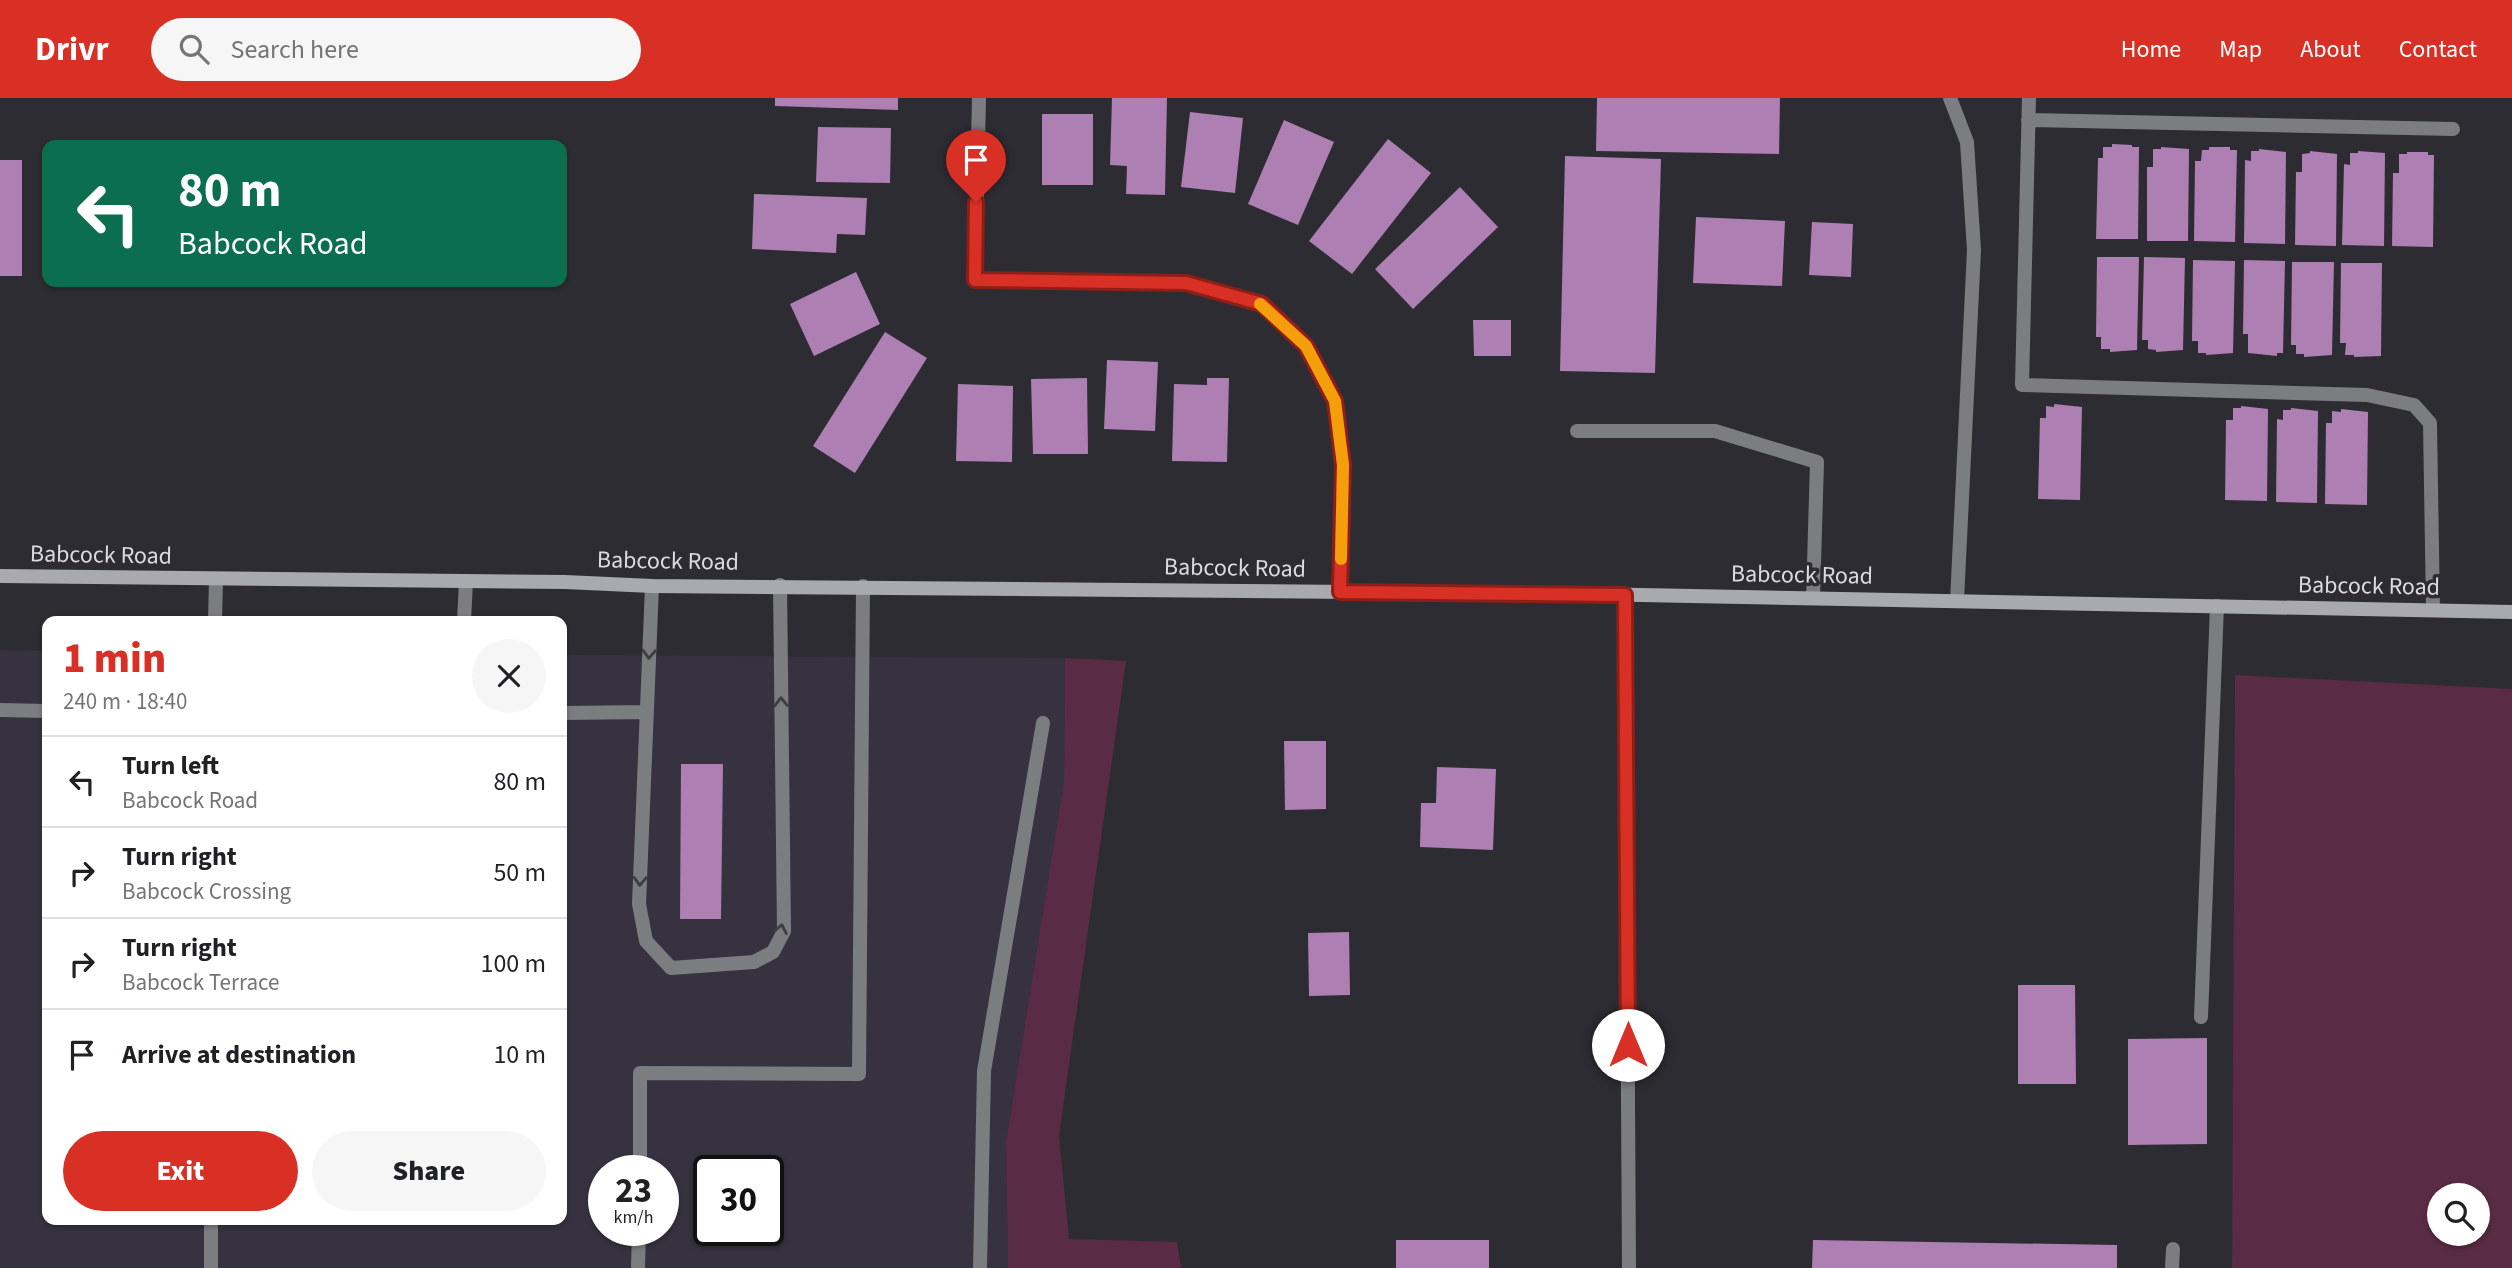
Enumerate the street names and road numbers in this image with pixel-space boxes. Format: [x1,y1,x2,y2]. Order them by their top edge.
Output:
street label: Babcock Road [30,536,172,574]
street label: Babcock Road [597,542,739,580]
street label: Babcock Road [1164,549,1306,587]
street label: Babcock Road [1731,556,1873,594]
street label: Babcock Road [2298,567,2440,605]

